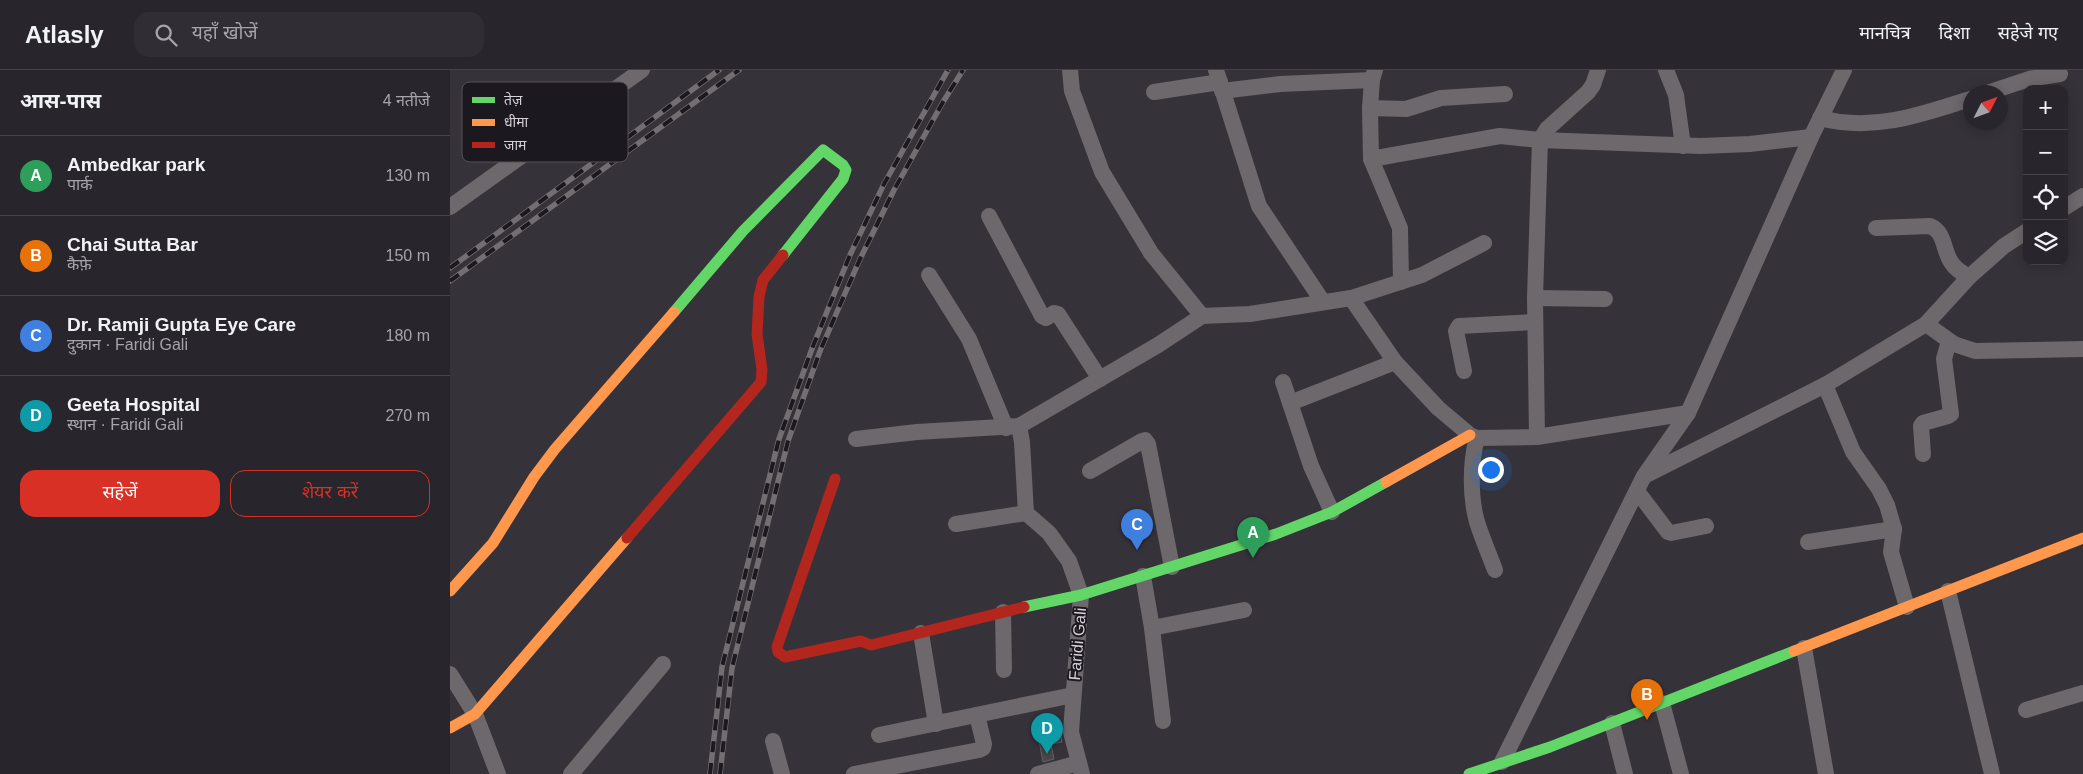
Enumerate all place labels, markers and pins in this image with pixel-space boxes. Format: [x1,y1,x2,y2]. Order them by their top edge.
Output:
pin: C [1121,509,1153,550]
pin: A [1237,517,1269,558]
pin: B [1631,679,1663,720]
pin: D [1031,713,1063,754]

